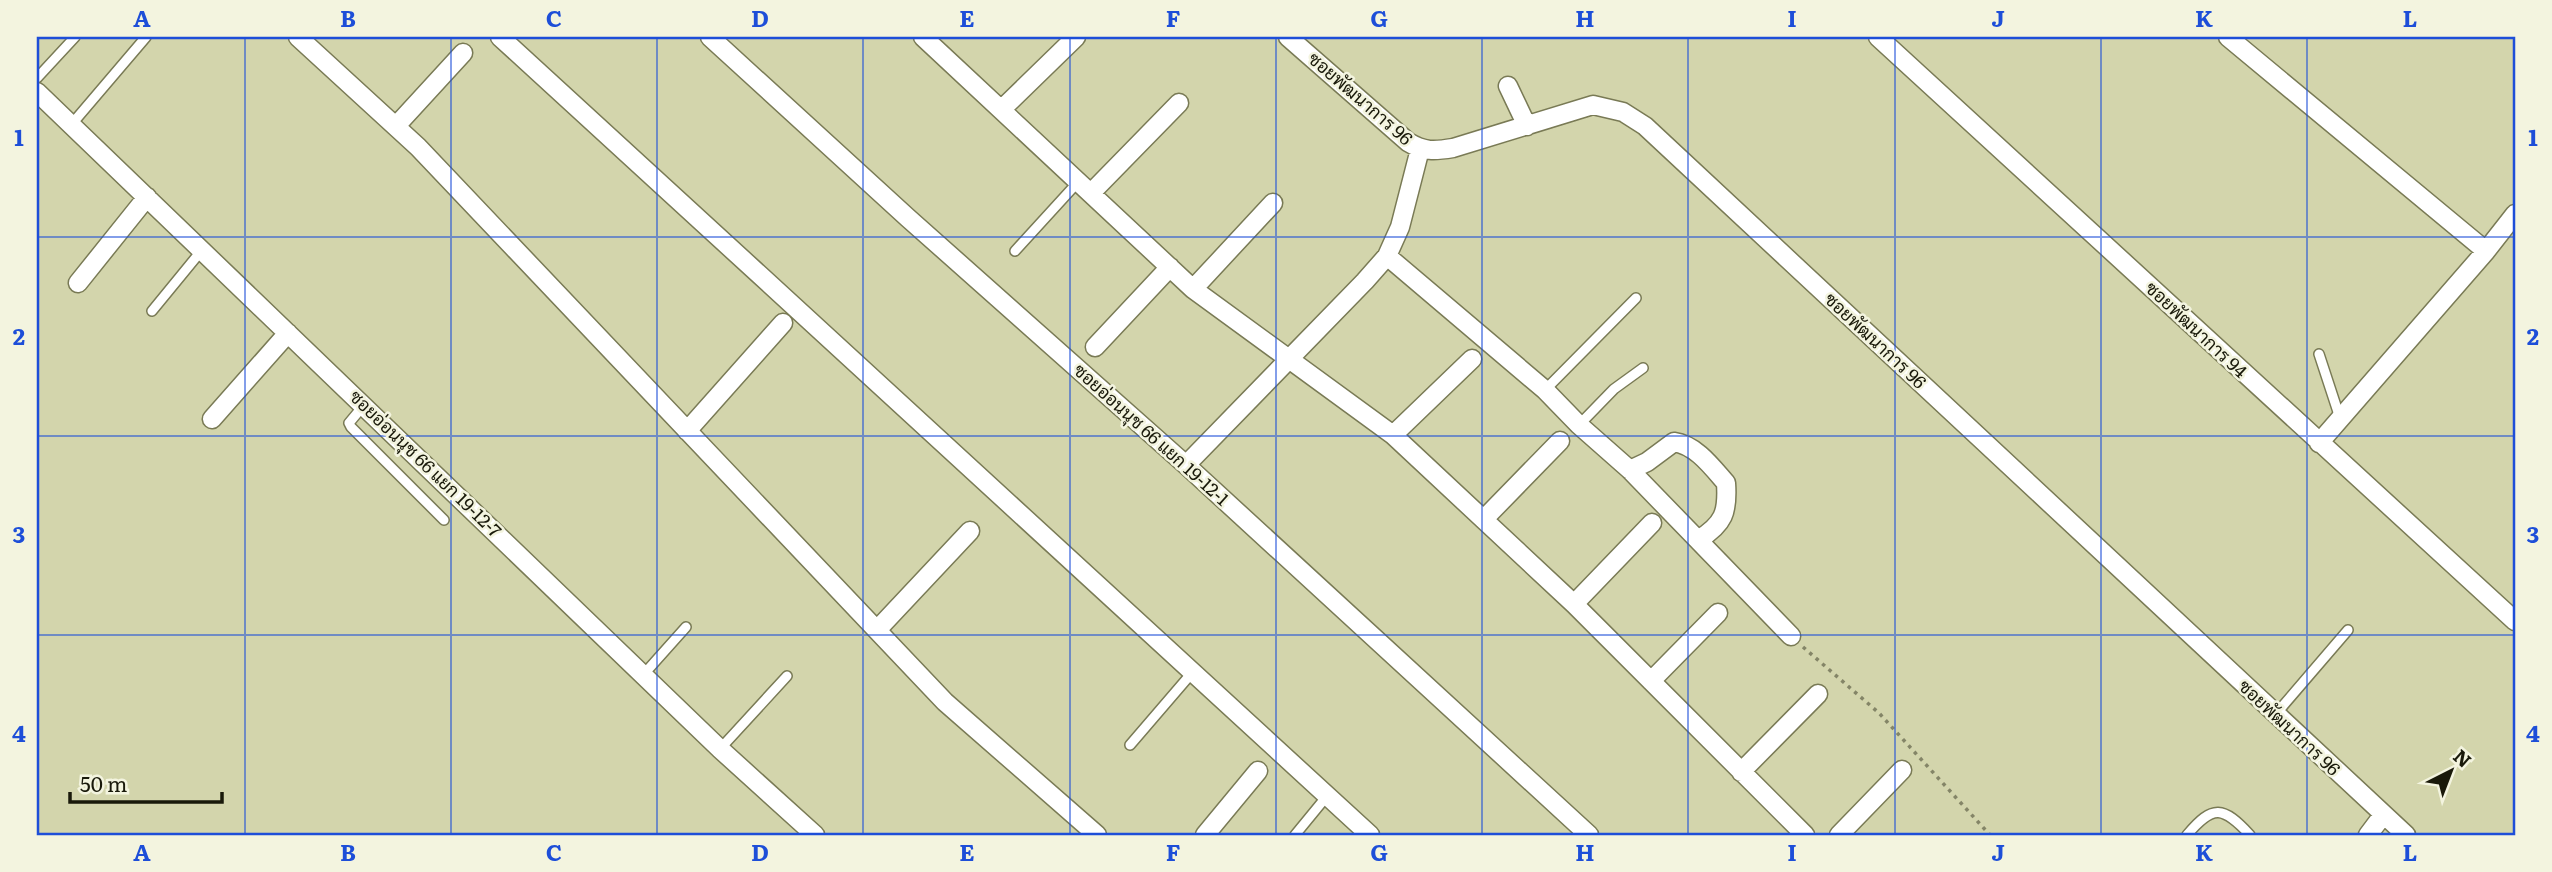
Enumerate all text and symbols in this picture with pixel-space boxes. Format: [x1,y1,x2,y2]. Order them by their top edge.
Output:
text: A [133,0,151,34]
text: B [340,0,356,34]
text: C [546,0,562,34]
text: D [751,0,769,34]
text: E [959,0,975,34]
text: F [1166,0,1181,34]
text: G [1370,0,1388,34]
text: H [1575,0,1595,34]
text: I [1787,0,1797,34]
text: J [1991,0,2005,34]
text: K [2195,0,2213,34]
text: L [2403,0,2417,34]
street label: ซอยพัฒนาการ 96 [1303,45,1419,151]
text: 1 [14,119,24,153]
text: 1 [2528,119,2538,153]
street label: ซอยพัฒนาการ 94 [2140,274,2254,383]
street label: ซอยพัฒนาการ 96 [1819,286,1933,395]
text: 2 [13,318,25,352]
text: 2 [2527,318,2539,352]
street label: ซอยอ่อนนุช 66 แยก 19-12-1 [1068,356,1236,511]
street label: ซอยอ่อนนุช 66 แยก 19-12-7 [344,383,508,543]
text: 3 [13,516,25,550]
text: 3 [2527,516,2539,550]
street label: ซอยพัฒนาการ 96 [2233,673,2347,782]
text: 4 [12,715,26,749]
text: 4 [2526,715,2540,749]
north arrow [2416,736,2486,806]
text: N [2448,742,2478,773]
scale bar [70,760,222,804]
text: 50 m [80,767,127,798]
text: A [133,834,151,868]
text: B [340,834,356,868]
text: C [546,834,562,868]
text: D [751,834,769,868]
text: E [959,834,975,868]
text: F [1166,834,1181,868]
text: G [1370,834,1388,868]
text: H [1575,834,1595,868]
text: I [1787,834,1797,868]
text: J [1991,834,2005,868]
text: K [2195,834,2213,868]
text: L [2403,834,2417,868]

